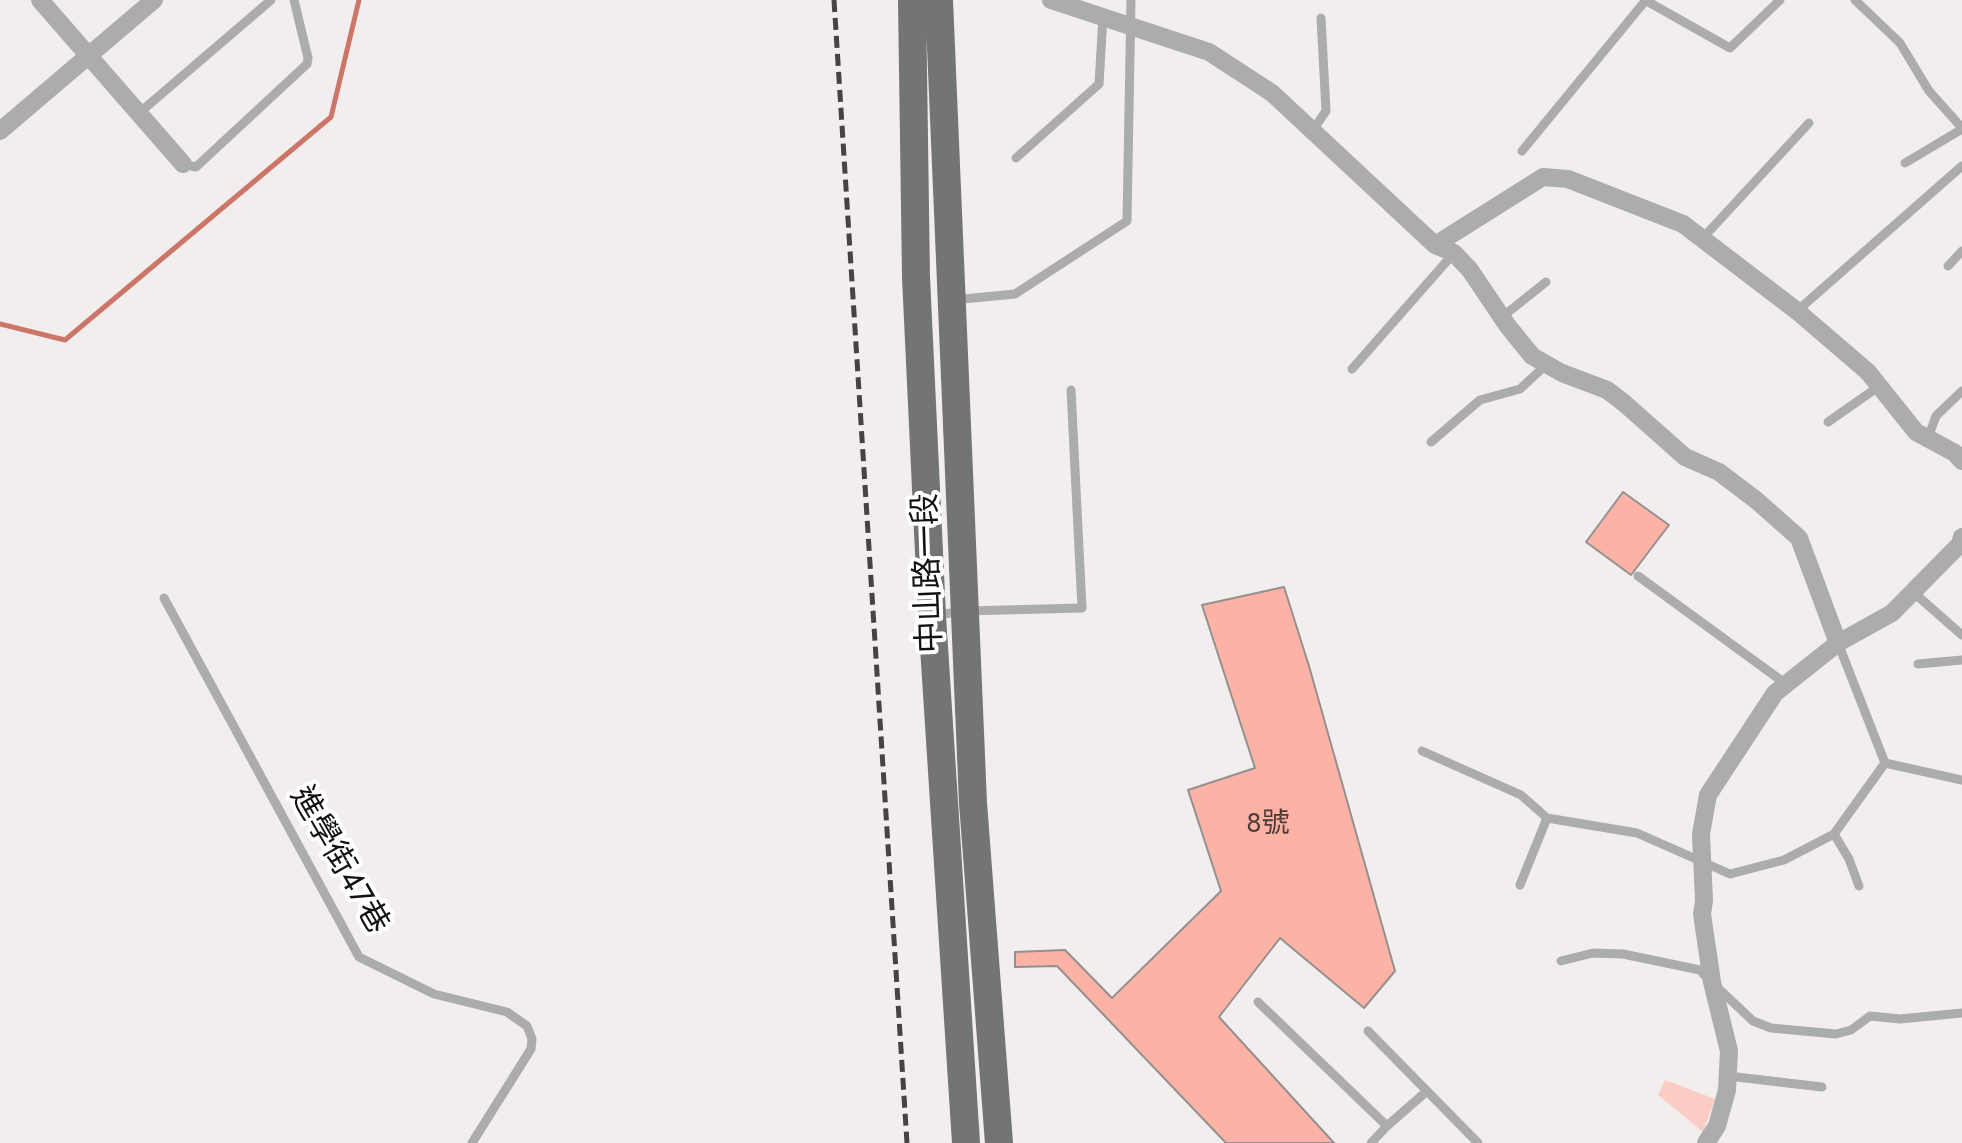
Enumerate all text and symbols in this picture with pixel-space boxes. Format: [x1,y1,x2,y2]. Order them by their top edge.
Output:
street label: 中山路一段 [908,492,952,654]
street label: 進學街47巷 [281,781,395,941]
house number: 8號 [1246,808,1290,842]

